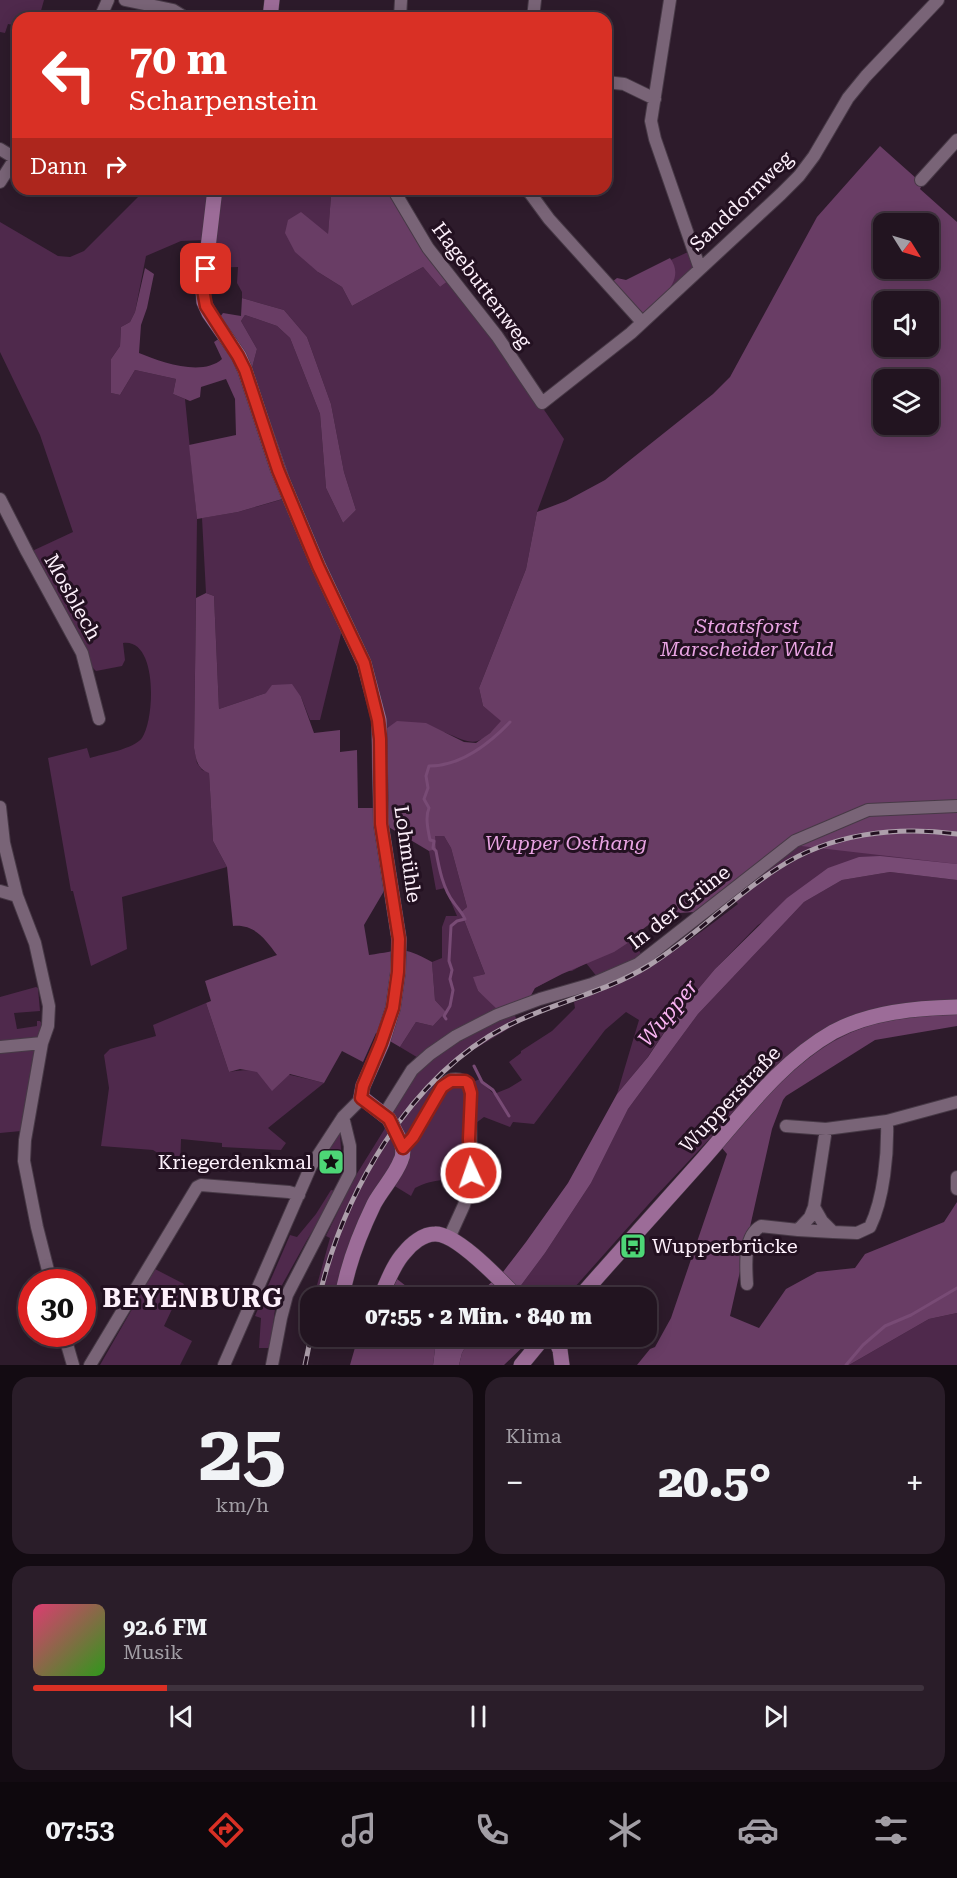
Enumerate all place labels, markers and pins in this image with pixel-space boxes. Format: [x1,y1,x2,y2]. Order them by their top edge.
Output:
pin [180,243,231,294]
place icon: Kriegerdenkmal [316,1147,346,1177]
place label: Kriegerdenkmal [158,1150,312,1174]
bus stop icon: Wupperbrücke [618,1231,648,1261]
place label: Wupperbrücke [652,1234,798,1258]

